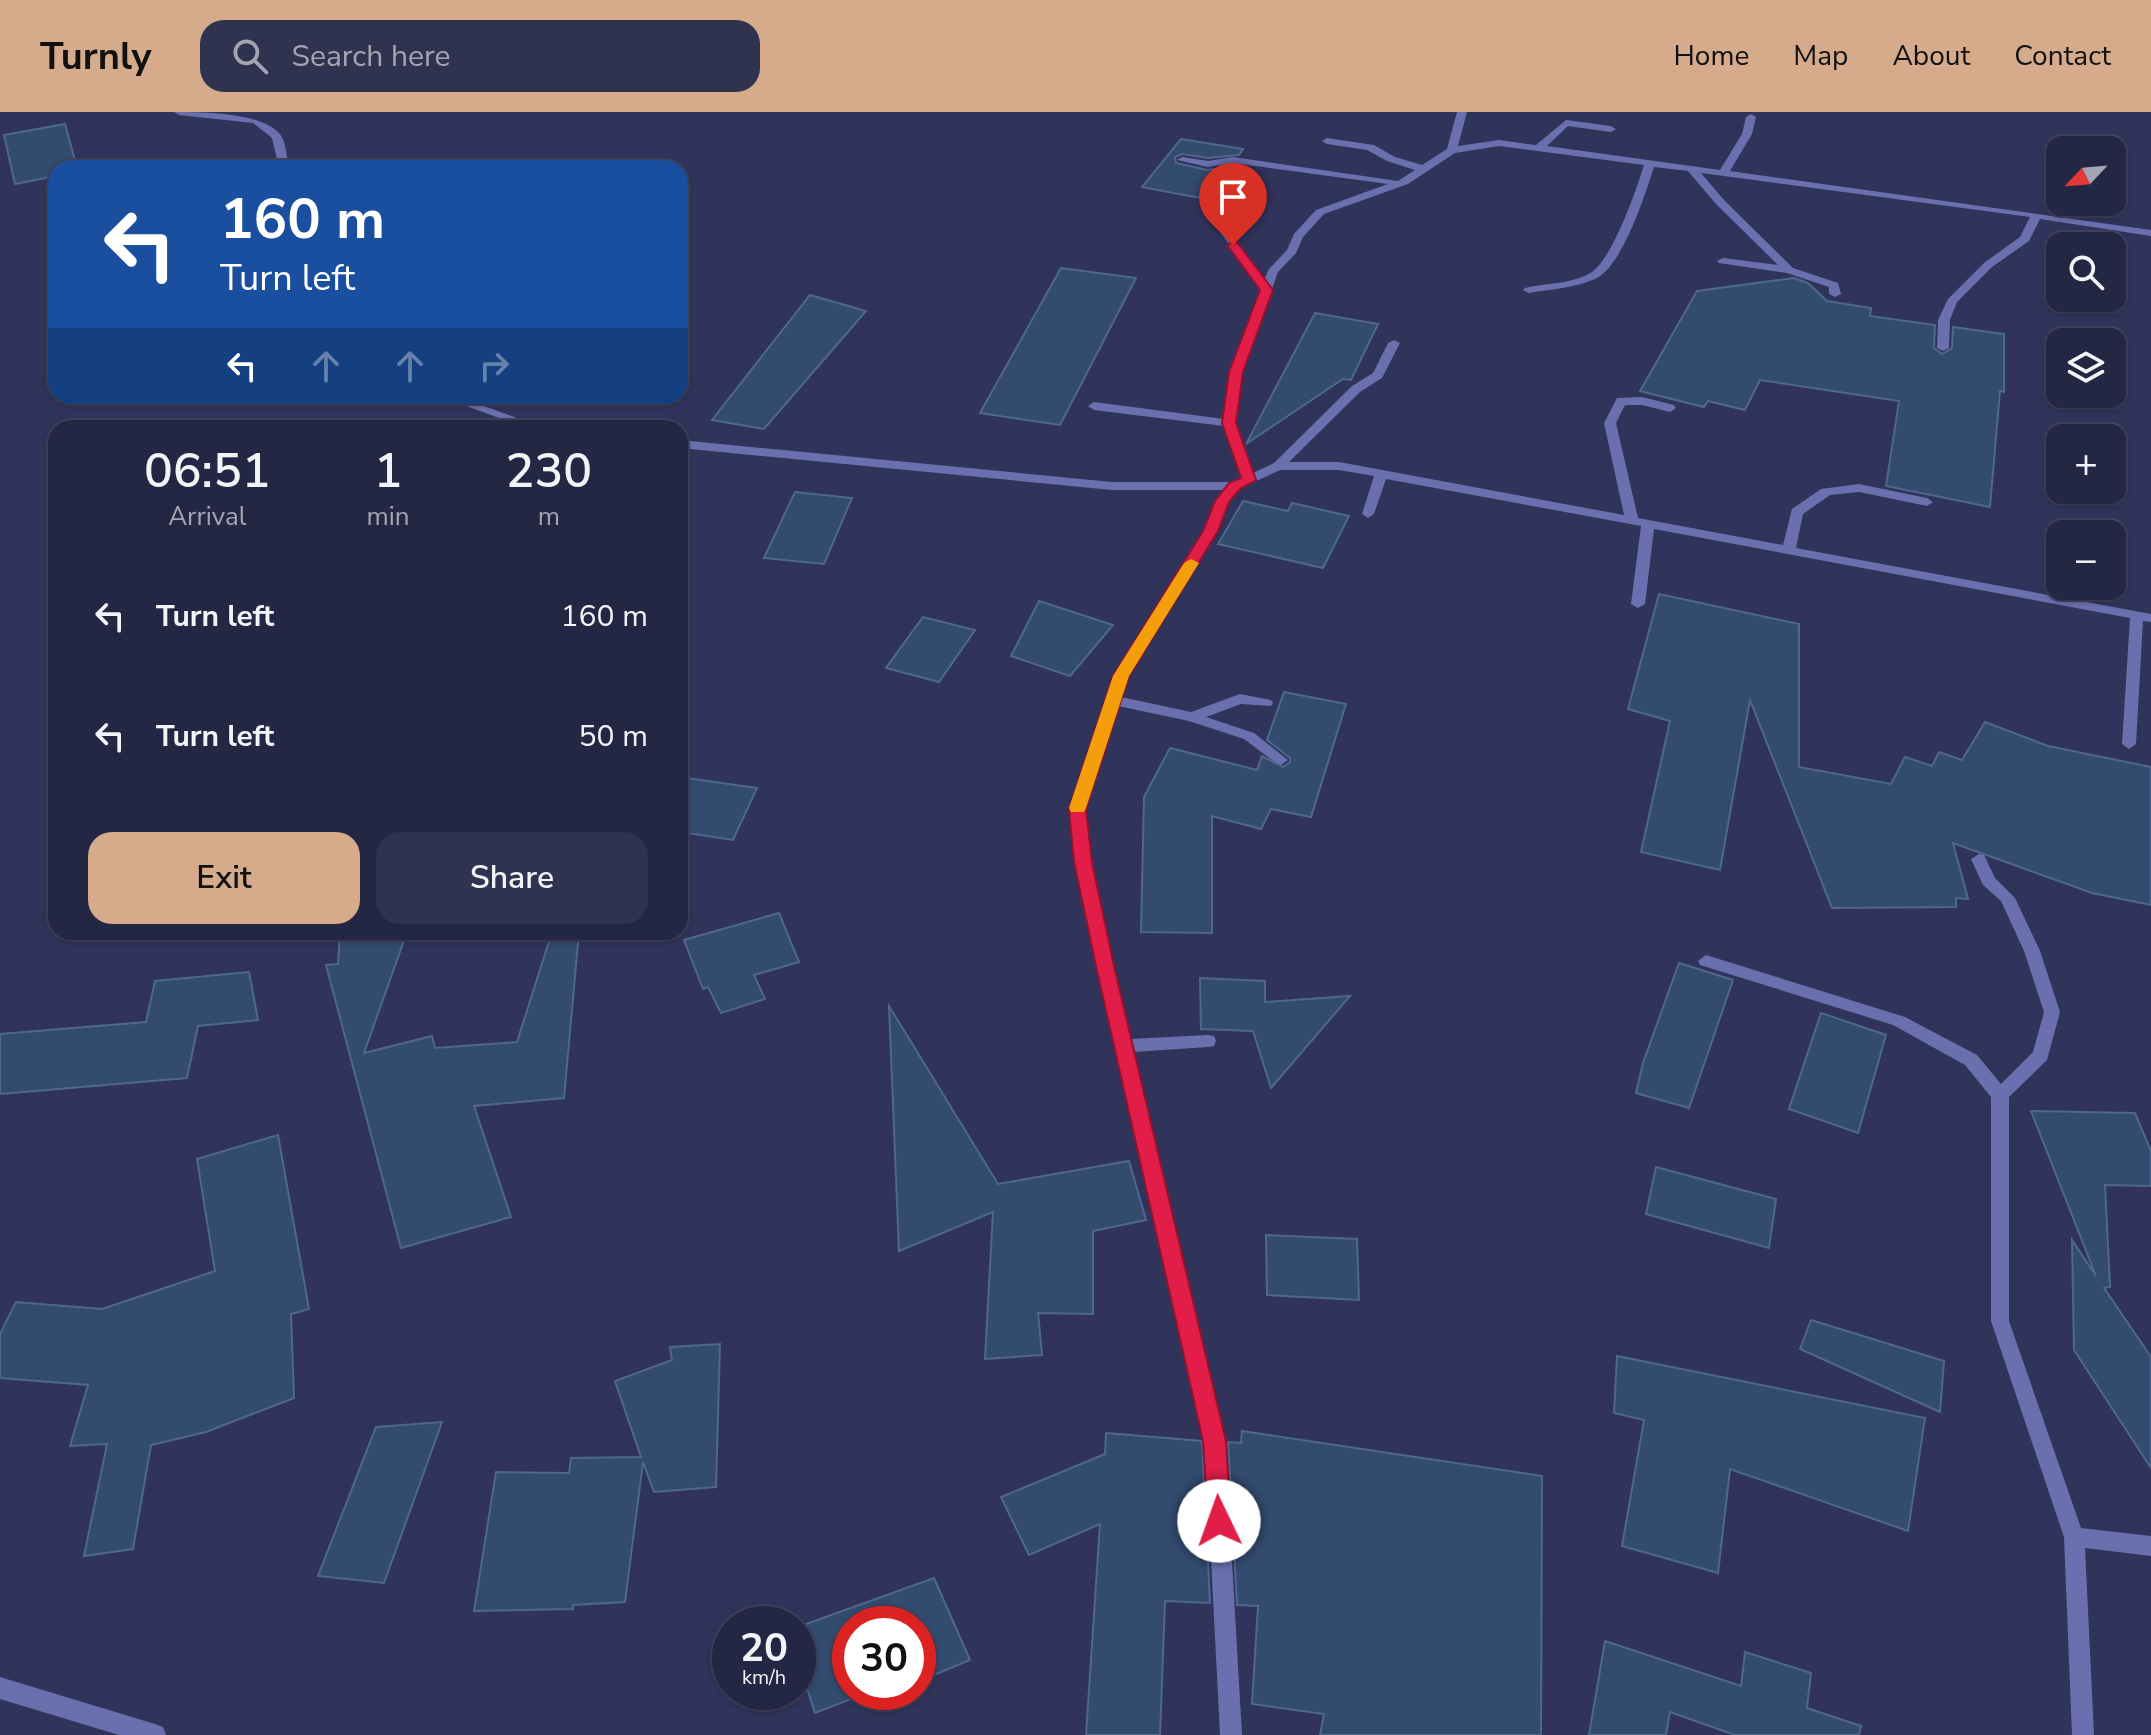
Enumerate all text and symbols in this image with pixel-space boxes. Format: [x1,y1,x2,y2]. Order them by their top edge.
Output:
search box [200,20,760,92]
text: Turnly [40,31,152,82]
icon: search [228,34,272,78]
text: Search here [292,36,451,77]
text: Home [1674,37,1749,75]
text: Map [1793,37,1848,75]
text: About [1892,37,1970,75]
text: Contact [2014,37,2111,75]
north arrow [2046,136,2126,216]
map controls [2046,136,2126,600]
pin [1199,163,1267,245]
icon: arrive [1211,175,1255,219]
text: 160 m [220,181,385,258]
icon: left [88,192,192,296]
button: search [2046,232,2126,312]
text: Turn left [220,254,355,303]
button: layers [2046,328,2126,408]
icon: left [220,344,264,388]
icon: ahead [304,344,348,388]
icon: ahead [388,344,432,388]
icon: right [472,344,516,388]
button: + [2046,424,2126,504]
text: 06:51 [144,438,271,504]
text: 1 [374,438,402,504]
text: 230 [506,438,592,504]
text: Arrival [168,499,246,534]
text: min [367,499,410,534]
text: m [538,499,560,534]
button: − [2046,520,2126,600]
icon: left [88,594,132,638]
text: Turn left [156,596,274,637]
text: 160 m [561,596,648,637]
icon: left [88,714,132,758]
text: Turn left [156,716,274,757]
text: 50 m [579,716,648,757]
button: Exit [88,832,360,924]
button: Share [376,832,648,924]
position arrow [1177,1479,1261,1563]
speed limit sign: 30 [832,1606,936,1710]
text: 20 [740,1621,788,1675]
text: km/h [742,1664,786,1691]

